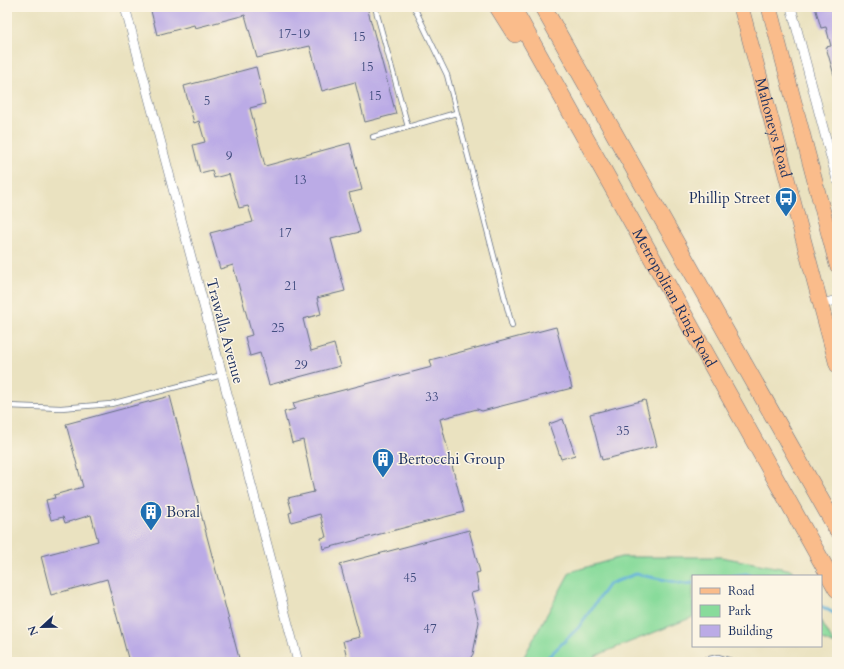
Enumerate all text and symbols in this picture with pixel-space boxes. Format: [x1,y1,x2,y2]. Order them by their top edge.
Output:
house number: 17-19 [278,25,311,43]
house number: 15 [352,28,366,46]
house number: 15 [360,58,374,76]
street label: Mahoneys Road [750,76,796,180]
house number: 15 [368,87,382,105]
house number: 5 [204,92,210,110]
house number: 9 [226,147,233,165]
house number: 13 [293,171,307,189]
bus stop icon: Phillip Street [773,185,799,218]
place label: Phillip Street [689,188,770,208]
house number: 17 [278,224,292,242]
street label: Metropolitan Ring Road [628,225,721,371]
street label: Trawalla Avenue [201,276,249,386]
house number: 21 [284,277,298,295]
house number: 25 [271,319,285,337]
house number: 29 [294,356,308,374]
house number: 33 [425,388,439,406]
house number: 35 [616,422,630,440]
building icon: Bertocchi Group [370,446,396,479]
place label: Bertocchi Group [398,449,505,469]
building icon: Boral [138,499,164,532]
place label: Boral [166,502,200,522]
house number: 45 [403,569,417,587]
legend [692,575,822,647]
text: Road [728,583,755,599]
text: Park [728,603,752,619]
north arrow [22,607,62,647]
house number: 47 [423,620,437,638]
text: N [24,623,42,638]
text: Building [728,623,773,639]

